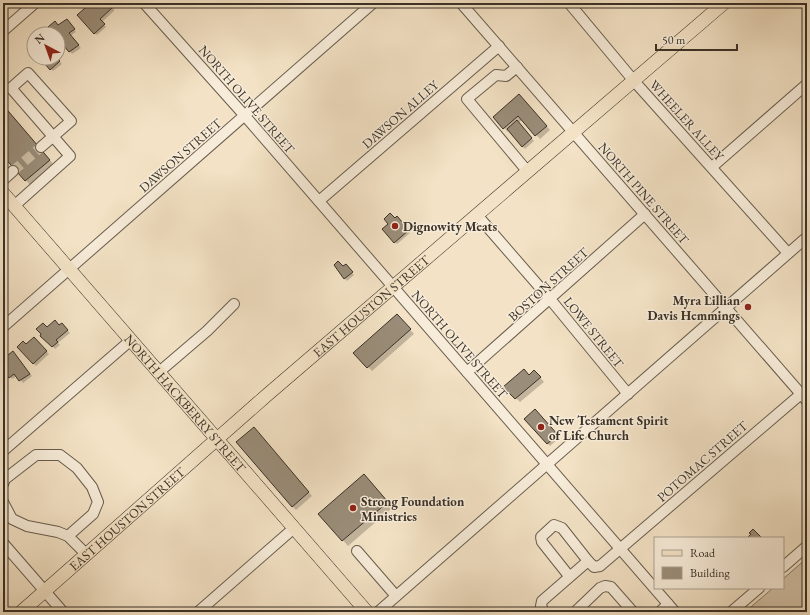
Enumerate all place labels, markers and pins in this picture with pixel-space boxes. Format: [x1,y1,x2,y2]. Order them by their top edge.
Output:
place label: Dignowity Meats [403,218,497,235]
marker: Dignowity Meats [390,221,400,231]
place label: Myra Lillian Davis Hemmings [648,292,741,324]
marker: Myra Lillian Davis Hemmings [743,302,753,312]
place label: New Testament Spirit of Life Church [549,412,668,444]
marker: New Testament Spirit of Life Church [536,422,546,432]
place label: Strong Foundation Ministries [361,493,465,525]
marker: Strong Foundation Ministries [348,503,358,513]

